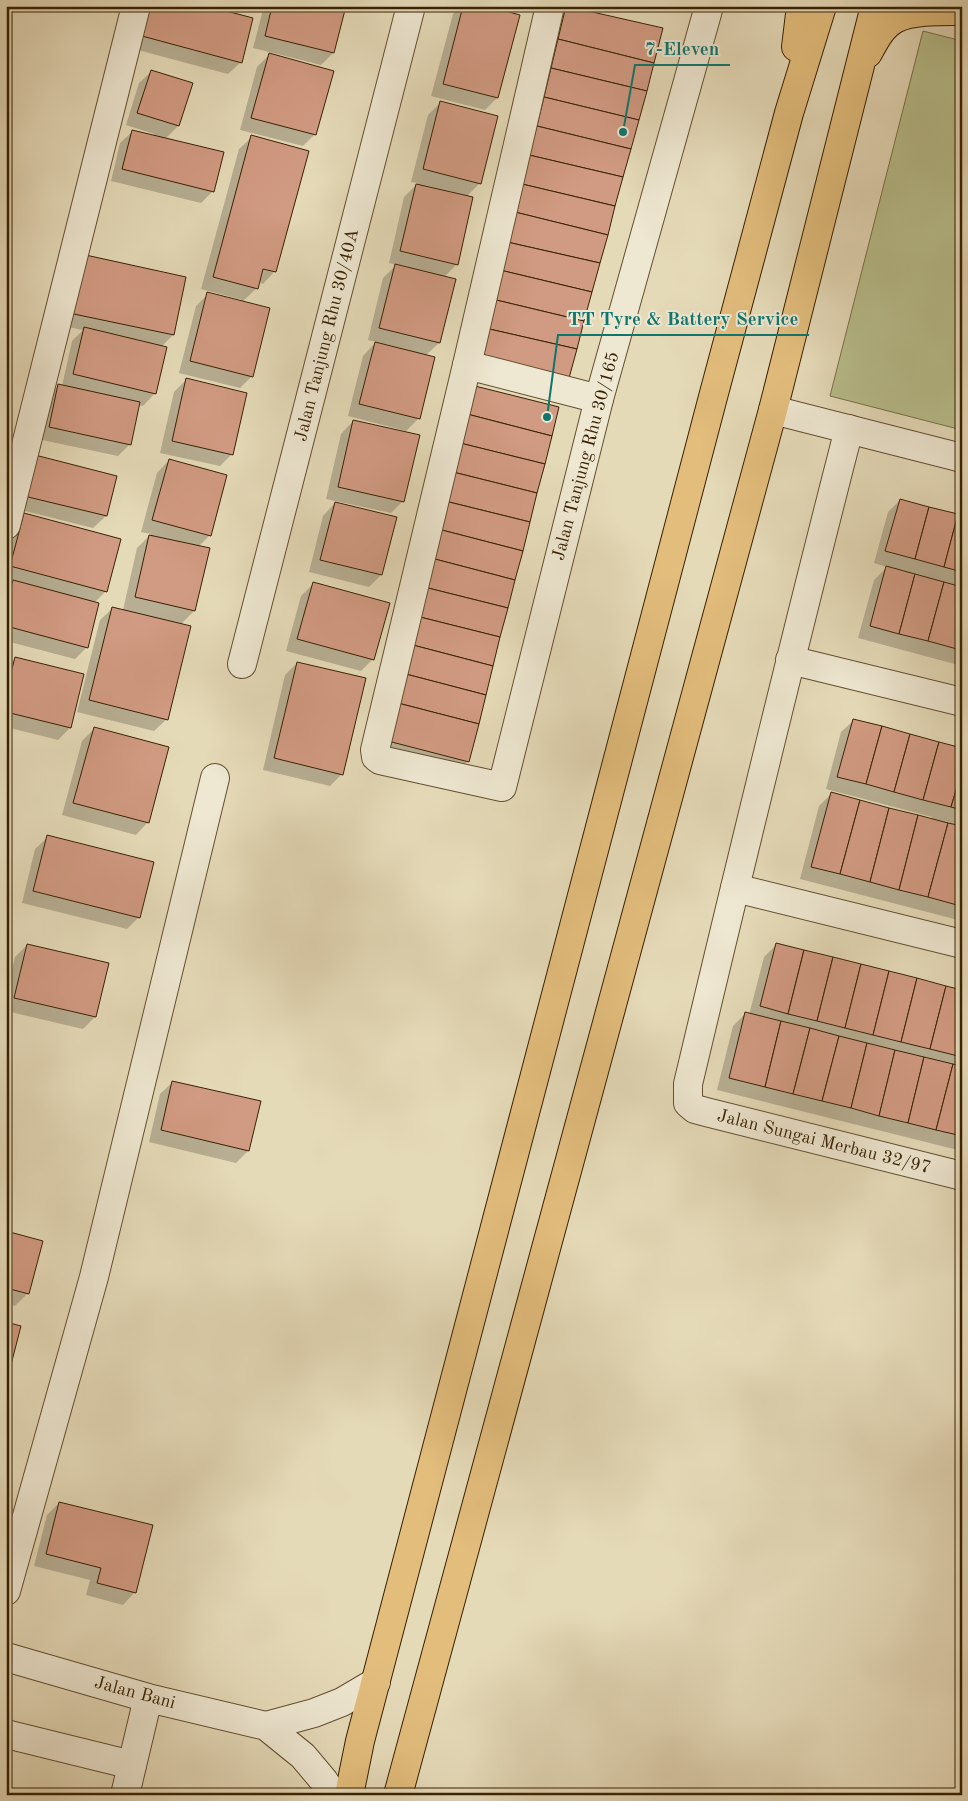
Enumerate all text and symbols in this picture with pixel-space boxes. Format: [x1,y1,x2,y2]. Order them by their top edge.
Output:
callout: 7-Eleven [635,31,730,65]
text: 7-Eleven [645,41,719,60]
street label: Jalan Tanjung Rhu 30/40A [292,227,362,443]
callout: TT Tyre & Battery Service [558,301,809,335]
text: TT Tyre & Battery Service [568,311,798,330]
street label: Jalan Tanjung Rhu 30/165 [549,350,623,562]
street label: Jalan Sungai Merbau 32/97 [715,1107,933,1177]
street label: Jalan Bani [93,1674,178,1712]

